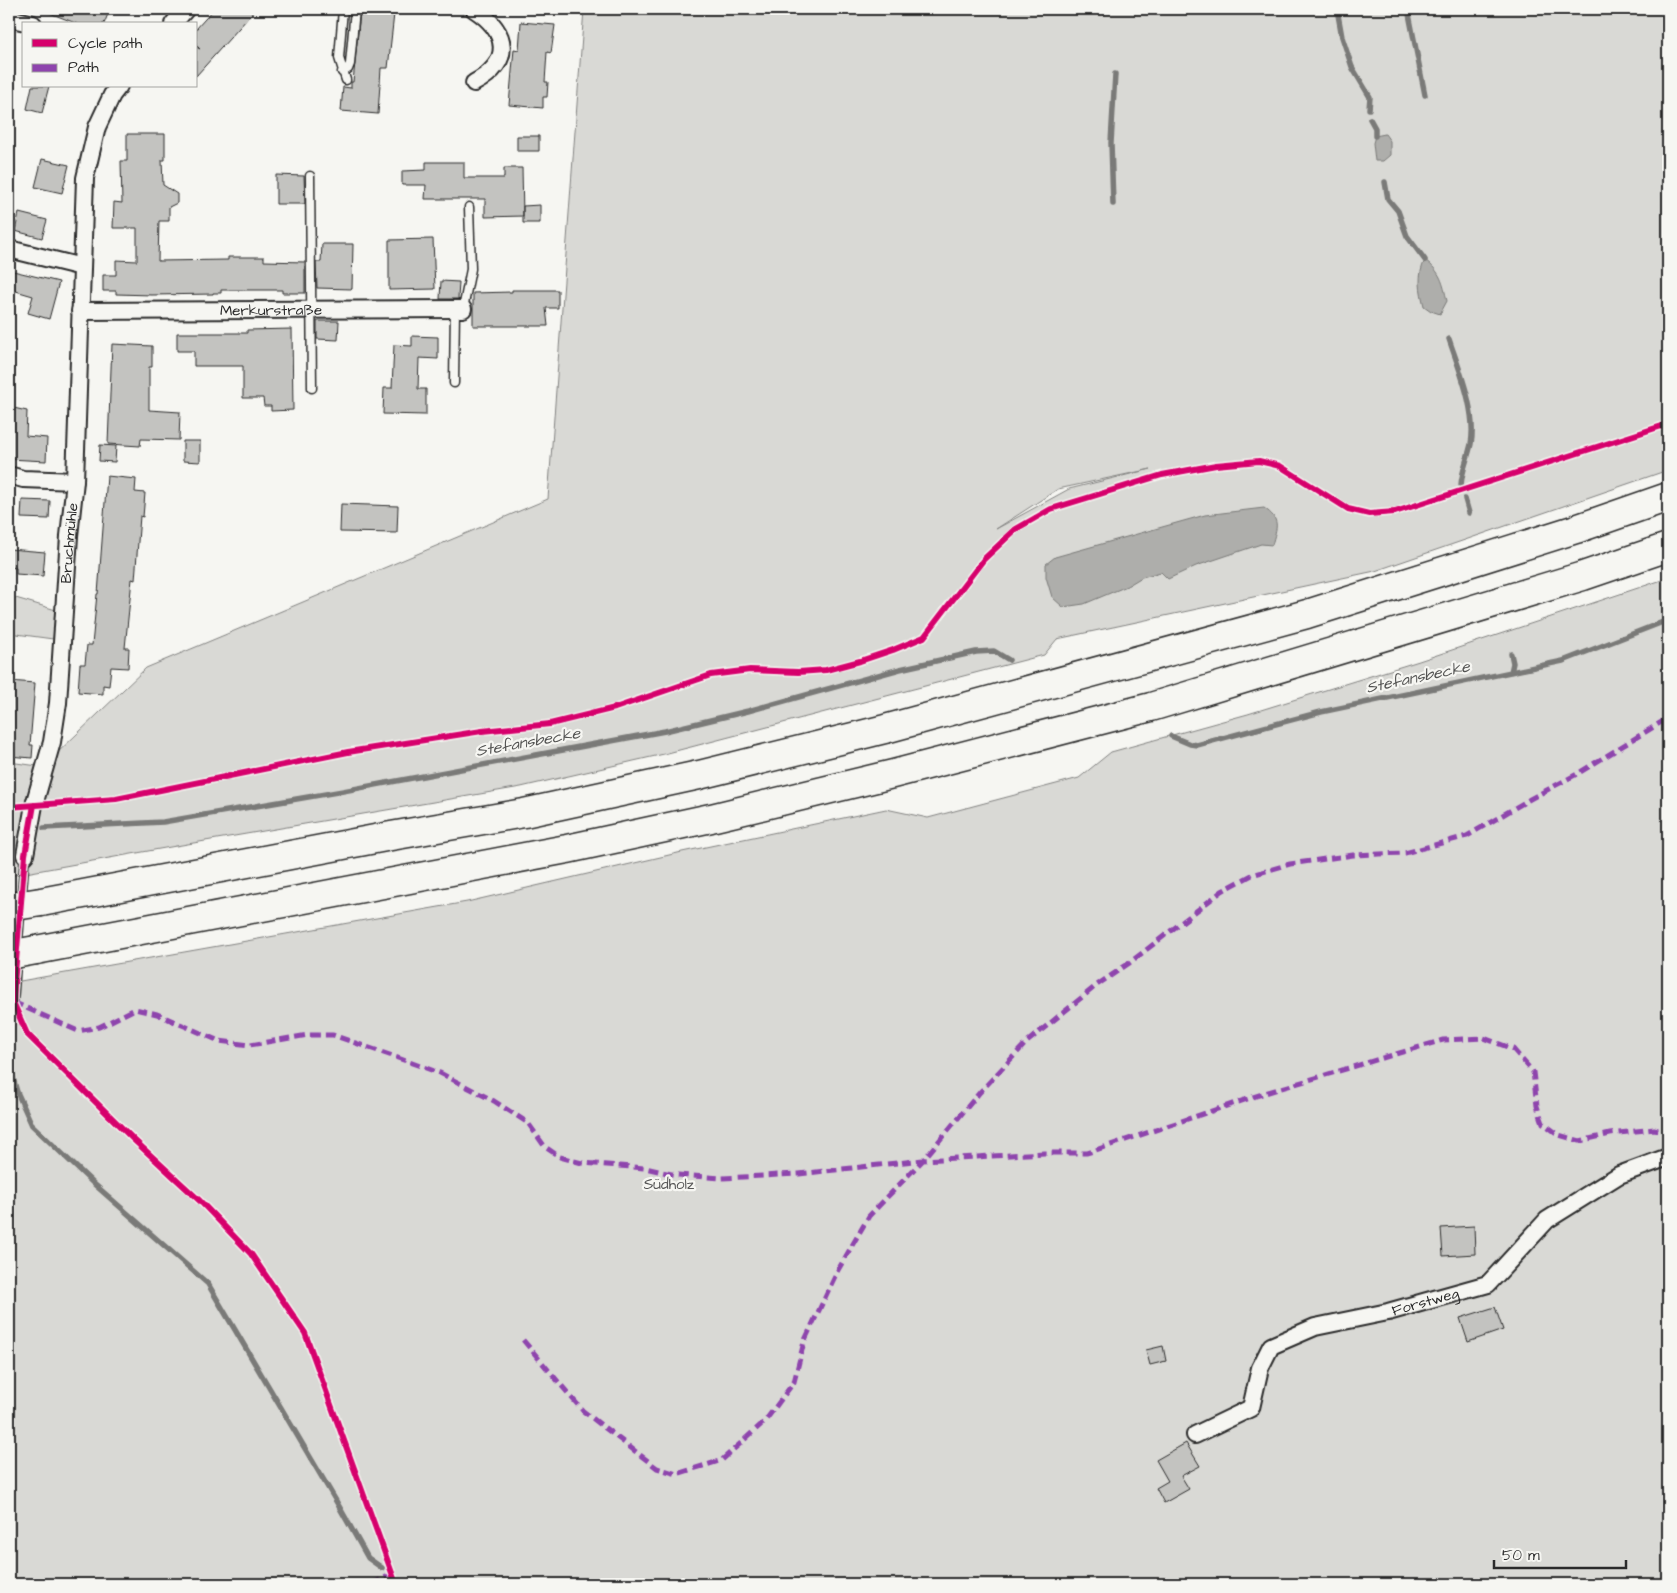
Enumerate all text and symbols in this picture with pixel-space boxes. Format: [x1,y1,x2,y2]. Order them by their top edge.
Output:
legend [22,22,198,88]
text: Cycle path [68,33,143,55]
text: Path [68,57,99,78]
street label: Merkurstraße [220,299,322,321]
street label: Bruchmühle [55,502,83,584]
water label: Stefansbecke [1364,655,1473,699]
water label: Stefansbecke [474,722,583,762]
park label: Südholz [644,1174,695,1195]
street label: Forstweg [1389,1282,1462,1321]
scale bar [1494,1538,1627,1570]
text: 50 m [1502,1545,1540,1566]

